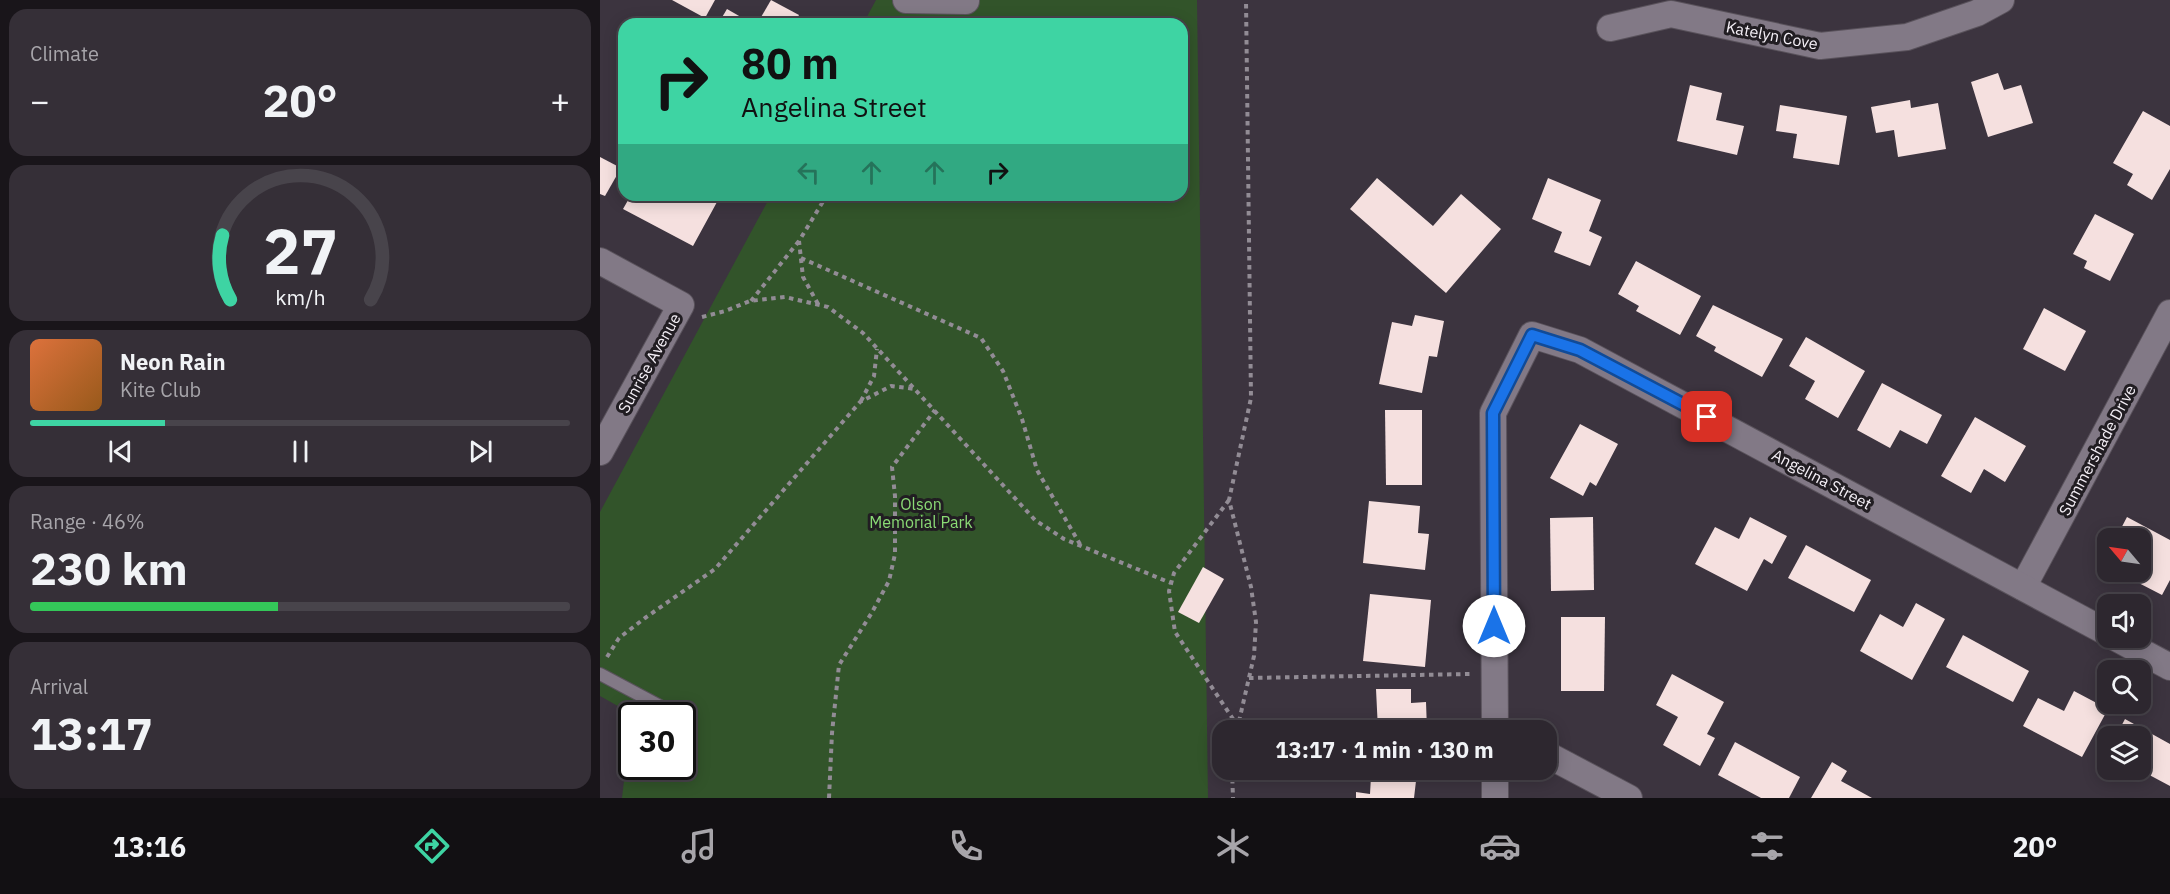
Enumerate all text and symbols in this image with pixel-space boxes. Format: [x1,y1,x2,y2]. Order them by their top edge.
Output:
street label: Katelyn Cove [1724,16,1820,54]
text: 80 m [741,36,839,91]
text: Climate [30,40,99,67]
icon: right [642,42,720,120]
text: 20° [262,71,338,129]
text: − [30,79,50,122]
text: + [550,79,570,122]
text: Angelina Street [741,89,927,124]
icon: left [792,156,825,189]
icon: ahead [855,156,888,189]
icon: ahead [918,156,951,189]
icon: right [981,156,1014,189]
text: 27 [263,210,337,291]
text: km/h [275,283,325,311]
street label: Sunrise Avenue [613,309,685,416]
text: Neon Rain [120,347,226,376]
text: Kite Club [120,376,201,403]
street label: Summershade Drive [2054,381,2140,519]
pin [1681,391,1732,442]
icon: arrive [1690,400,1723,433]
icon: previous [104,435,137,468]
icon: pause [284,435,317,468]
icon: next [464,435,497,468]
street label: Angelina Street [1769,444,1875,514]
park label: Olson Memorial Park [869,494,973,532]
text: Range · 46% [30,508,145,535]
north arrow [2097,528,2151,582]
map controls [2097,528,2151,780]
text: 230 km [30,539,188,597]
position arrow [1462,594,1526,658]
button: sound [2097,594,2151,648]
button: search [2097,660,2151,714]
text: Arrival [30,673,88,700]
speed limit sign: 30 [618,702,696,780]
text: 13:17 [30,704,153,762]
button: layers [2097,726,2151,780]
text: 13:17 · 1 min · 130 m [1275,735,1494,764]
icon: directions [411,825,453,867]
icon: music [678,825,720,867]
icon: phone [945,825,987,867]
icon: climate [1212,825,1254,867]
icon: car [1479,825,1521,867]
icon: filters [1746,825,1788,867]
text: 13:16 [112,829,186,864]
text: 20° [2012,829,2057,864]

